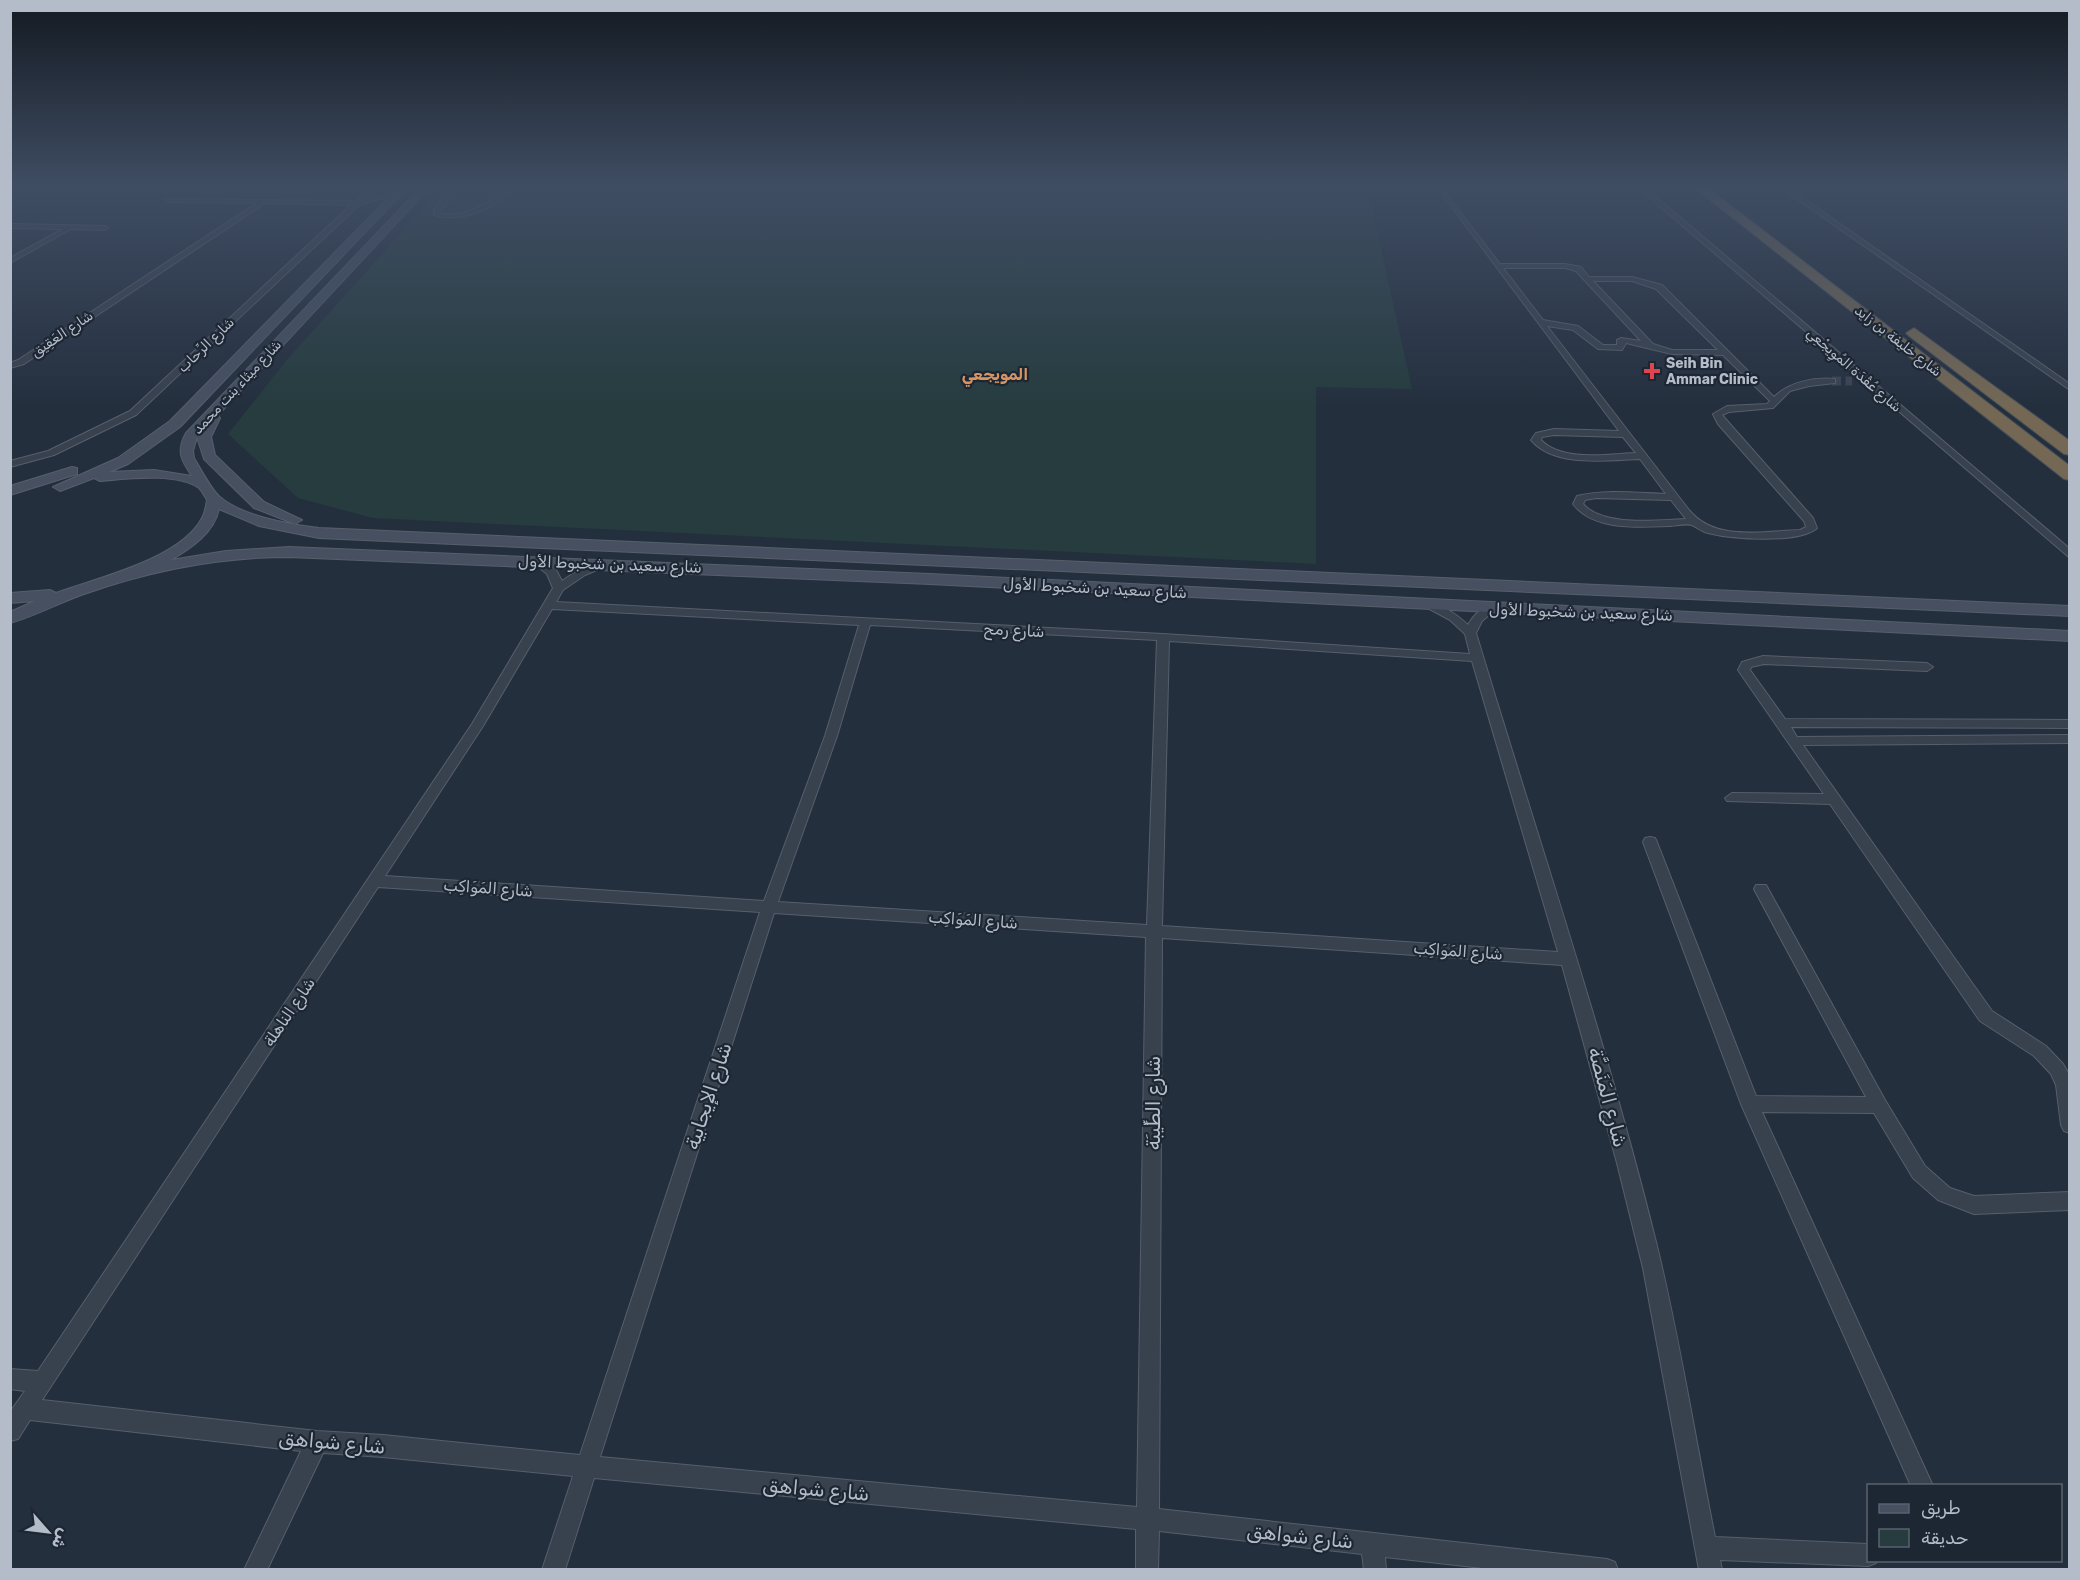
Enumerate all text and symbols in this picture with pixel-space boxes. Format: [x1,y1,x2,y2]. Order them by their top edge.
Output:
street label: شارع خليفة بن زايد [1850,302,1945,382]
street label: شارع العَقِيق [28,307,97,363]
street label: شارع الرِّحاب [174,314,239,378]
street label: شارع عُقْدَة المُوِيجْعِي [1802,324,1905,417]
street label: شارع ميثاء بنت محمد [189,336,286,439]
place label: Seih Bin Ammar Clinic [1666,355,1758,388]
marker: Seih Bin Ammar Clinic [1643,362,1661,380]
district label: المويجعي [962,365,1028,387]
street label: شارع سعيد بن شخبوط الأول [518,551,702,579]
street label: شارع سعيد بن شخبوط الأول [1002,574,1187,604]
street label: شارع سعيد بن شخبوط الأول [1489,599,1673,627]
street label: شارع رمح [983,619,1045,643]
street label: شارع المَوَاكِب [442,875,533,903]
street label: شارع المَوَاكِب [927,907,1018,935]
street label: شارع المَوَاكِب [1412,938,1503,966]
street label: شارع الناهلة [259,974,321,1051]
street label: شارع الإيجابية [679,1039,739,1153]
street label: شارع المَنَصَّة [1581,1044,1633,1150]
street label: شارع الطِّيبَة [1141,1056,1167,1150]
street label: شارع شواهق [277,1425,386,1461]
street label: شارع شواهق [761,1472,870,1508]
legend [1867,1484,2062,1562]
text: طريق [1921,1497,1961,1519]
north arrow [18,1502,78,1562]
street label: شارع شواهق [1245,1518,1355,1556]
text: ش [48,1525,74,1552]
text: حديقة [1921,1527,1968,1549]

